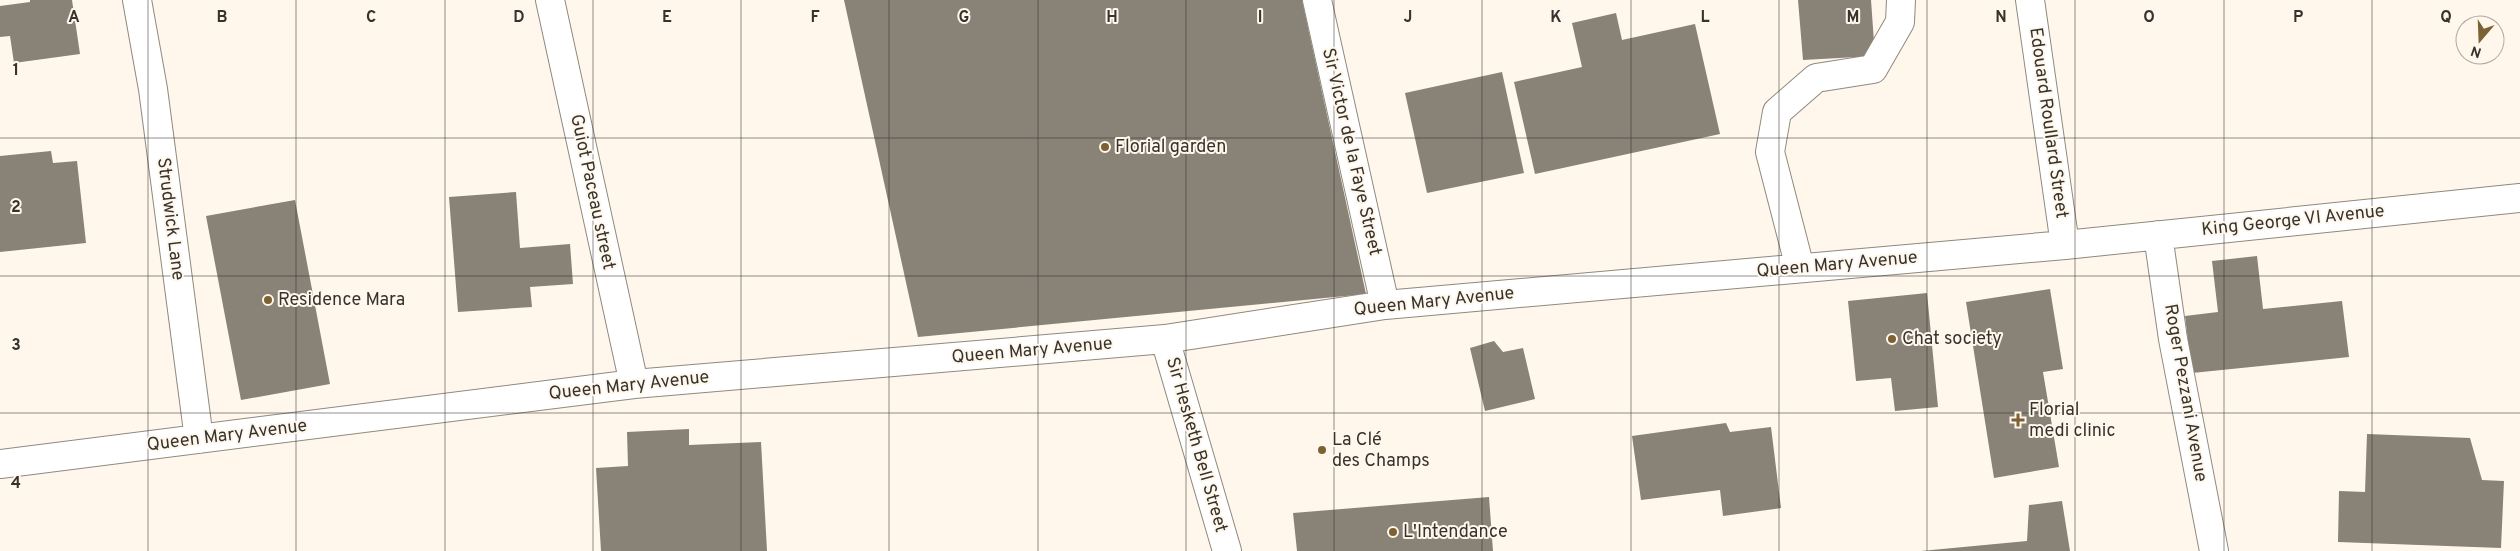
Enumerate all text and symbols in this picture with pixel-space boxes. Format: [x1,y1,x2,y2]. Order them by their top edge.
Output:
text: A [68,8,80,28]
text: B [216,8,228,28]
text: C [366,8,376,28]
text: D [513,8,525,28]
text: E [662,8,672,28]
text: F [810,8,820,28]
text: G [959,8,969,28]
text: H [1106,8,1118,28]
text: I [1258,8,1262,28]
text: J [1404,8,1412,28]
text: K [1550,8,1562,28]
text: L [1700,8,1710,28]
text: M [1847,8,1859,28]
text: N [1995,8,2007,28]
text: O [2143,8,2155,28]
text: P [2293,8,2303,28]
text: Q [2440,8,2452,28]
north arrow [2455,15,2505,65]
street label: Edouard Roullard Street [2023,26,2073,220]
text: N [2469,41,2484,61]
street label: Sir Victor de la Faye Street [1316,46,1386,258]
text: 1 [13,61,19,81]
street label: Guiot Paceau street [564,112,620,272]
place label: Florial garden [1115,136,1226,159]
marker: Florial garden [1099,141,1111,153]
street label: Strudwick Lane [151,156,189,282]
text: 2 [11,198,21,218]
street label: King George VI Avenue [2200,200,2386,242]
street label: Queen Mary Avenue [1756,247,1918,283]
street label: Queen Mary Avenue [1353,282,1515,322]
place label: Residence Mara [278,289,405,312]
marker: Residence Mara [262,294,274,306]
street label: Roger Pezzani Avenue [2158,302,2212,484]
place label: Chat society [1902,328,2002,351]
street label: Queen Mary Avenue [951,333,1113,369]
marker: Chat society [1886,333,1898,345]
text: 3 [11,336,21,356]
street label: Sir Hesketh Bell Street [1160,355,1232,535]
street label: Queen Mary Avenue [548,366,710,406]
place label: Florial medi clinic [2029,399,2115,443]
marker: Florial medi clinic [2011,413,2025,427]
street label: Queen Mary Avenue [145,415,309,457]
place label: La Clé des Champs [1332,429,1430,473]
marker: La Clé des Champs [1316,444,1328,456]
text: 4 [11,474,21,494]
place label: L'Intendance [1403,521,1508,544]
marker: L'Intendance [1387,526,1399,538]

